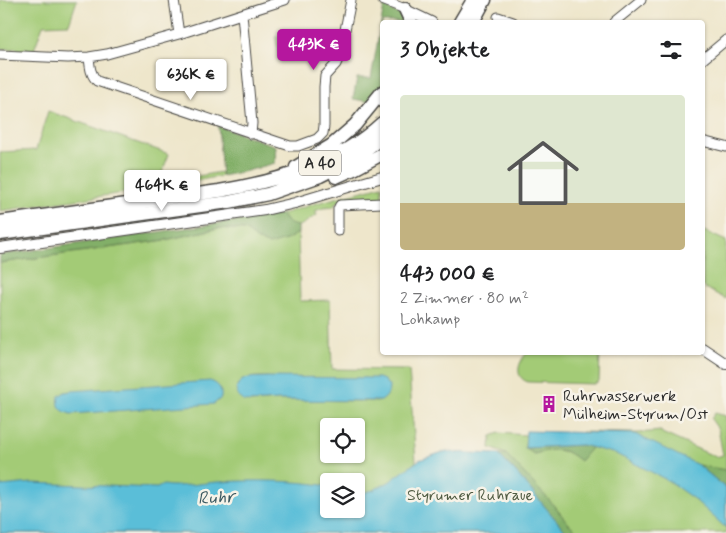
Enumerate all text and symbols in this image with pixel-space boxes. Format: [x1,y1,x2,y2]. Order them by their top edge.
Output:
pin: 443K € [273,28,355,71]
text: 443K € [288,34,340,55]
text: 3 Objekte [400,36,490,64]
icon: filters [657,36,685,64]
pin: 636K € [150,58,232,101]
text: 636K € [167,64,215,85]
icon: home [498,128,588,218]
road number: A 40 [299,150,341,176]
pin: 464K € [121,170,203,212]
text: 464K € [135,175,189,196]
text: 443 000 € [400,260,495,288]
text: 2 Zimmer · 80 m² [400,288,529,309]
text: Lohkamp [400,309,460,330]
place label: Ruhrwasserwerk Mülheim-Styrum/Ost [563,386,708,425]
building icon: Ruhrwasserwerk Mülheim-Styrum/Ost [539,394,559,414]
map controls [320,418,365,518]
button: locate [320,418,365,463]
button: layers [320,473,365,518]
water label: Ruhr [197,485,238,511]
park label: Styrumer Ruhraue [407,485,534,506]

